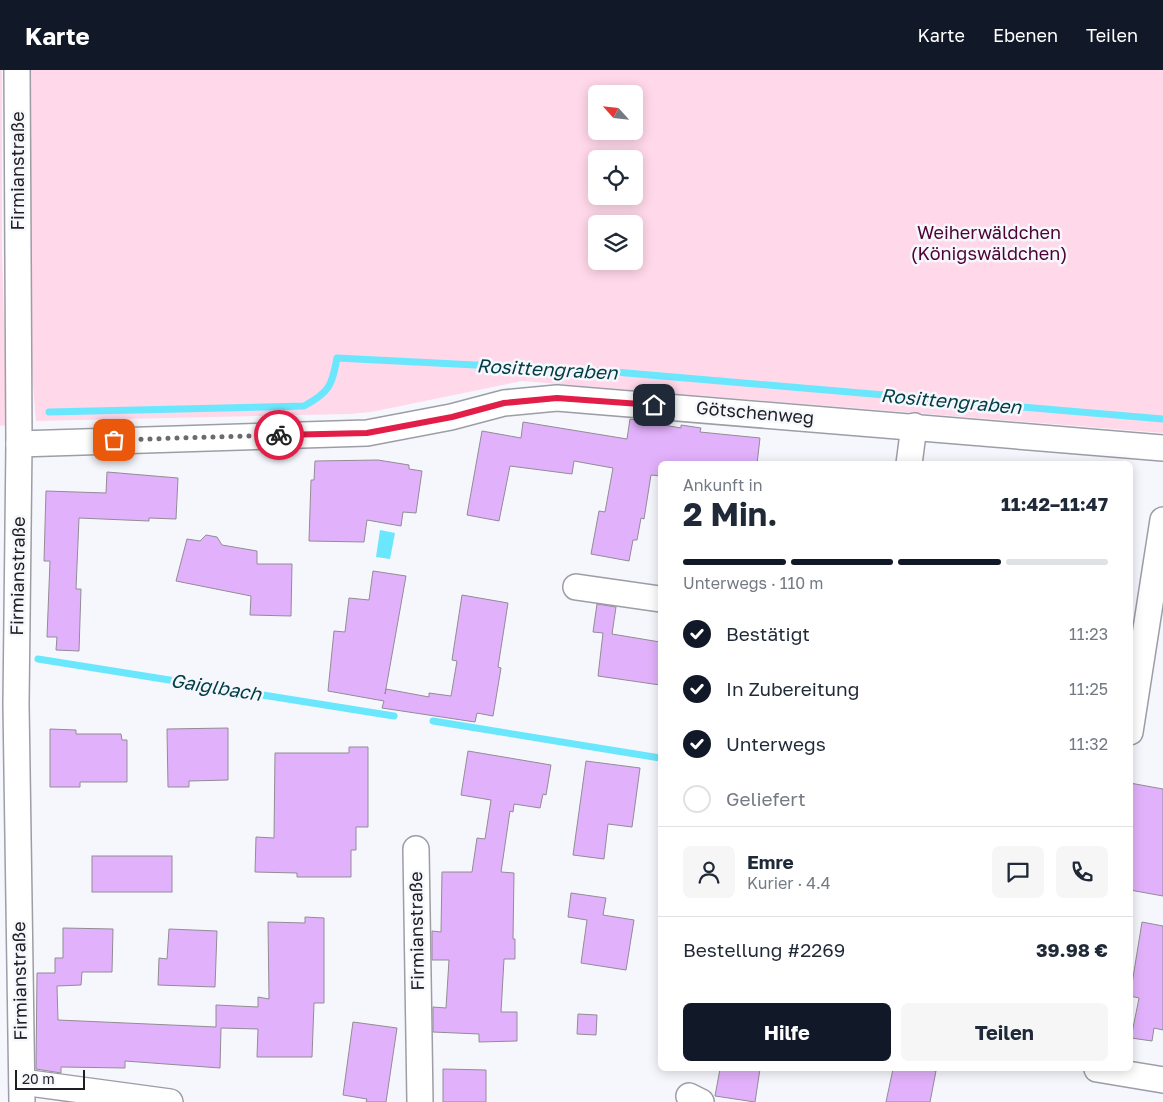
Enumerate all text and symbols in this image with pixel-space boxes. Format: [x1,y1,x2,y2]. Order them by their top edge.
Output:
text: Karte [25,21,90,50]
text: Karte [918,24,965,46]
text: Ebenen [993,24,1058,46]
text: Teilen [1086,24,1138,46]
north arrow [588,85,642,140]
map controls [588,85,643,270]
street label: Firmianstraße [6,111,28,231]
button: locate [588,150,643,205]
button: layers [588,215,643,270]
park label: Weiherwäldchen (Königswäldchen) [911,221,1067,264]
water label: Rosittengraben [476,353,619,384]
water label: Rosittengraben [880,383,1024,418]
pin [633,384,675,426]
icon: home [640,391,668,419]
street label: Götschenweg [695,396,815,428]
courier [254,410,304,460]
pin [93,419,135,461]
icon: bike [265,421,293,449]
icon: bag [100,426,128,454]
text: Ankunft in [683,475,763,495]
text: 11:42–11:47 [1001,492,1108,515]
text: 2 Min. [683,495,777,533]
street label: Firmianstraße [5,516,29,636]
text: Unterwegs · 110 m [683,573,823,593]
icon: check [683,620,711,648]
text: Bestätigt [726,622,810,645]
text: 11:23 [1069,624,1108,644]
water label: Gaiglbach [169,668,264,705]
icon: check [683,675,711,703]
text: In Zubereitung [726,677,859,700]
text: 11:25 [1069,679,1108,699]
icon: check [683,730,711,758]
text: Unterwegs [726,732,826,755]
text: 11:32 [1069,734,1108,754]
text: Geliefert [726,787,806,810]
button: person [683,846,735,898]
button: chat [992,846,1044,898]
button: phone [1056,846,1108,898]
text: Emre [747,850,794,873]
street label: Firmianstraße [404,871,428,991]
text: Kurier · 4.4 [747,873,831,893]
street label: Firmianstraße [7,921,31,1041]
text: Bestellung #2269 [683,938,845,961]
text: 39.98 € [1036,938,1108,961]
button: Hilfe [683,1003,891,1061]
button: Teilen [901,1003,1108,1061]
scale bar [15,1067,85,1090]
text: 20 m [22,1070,55,1087]

